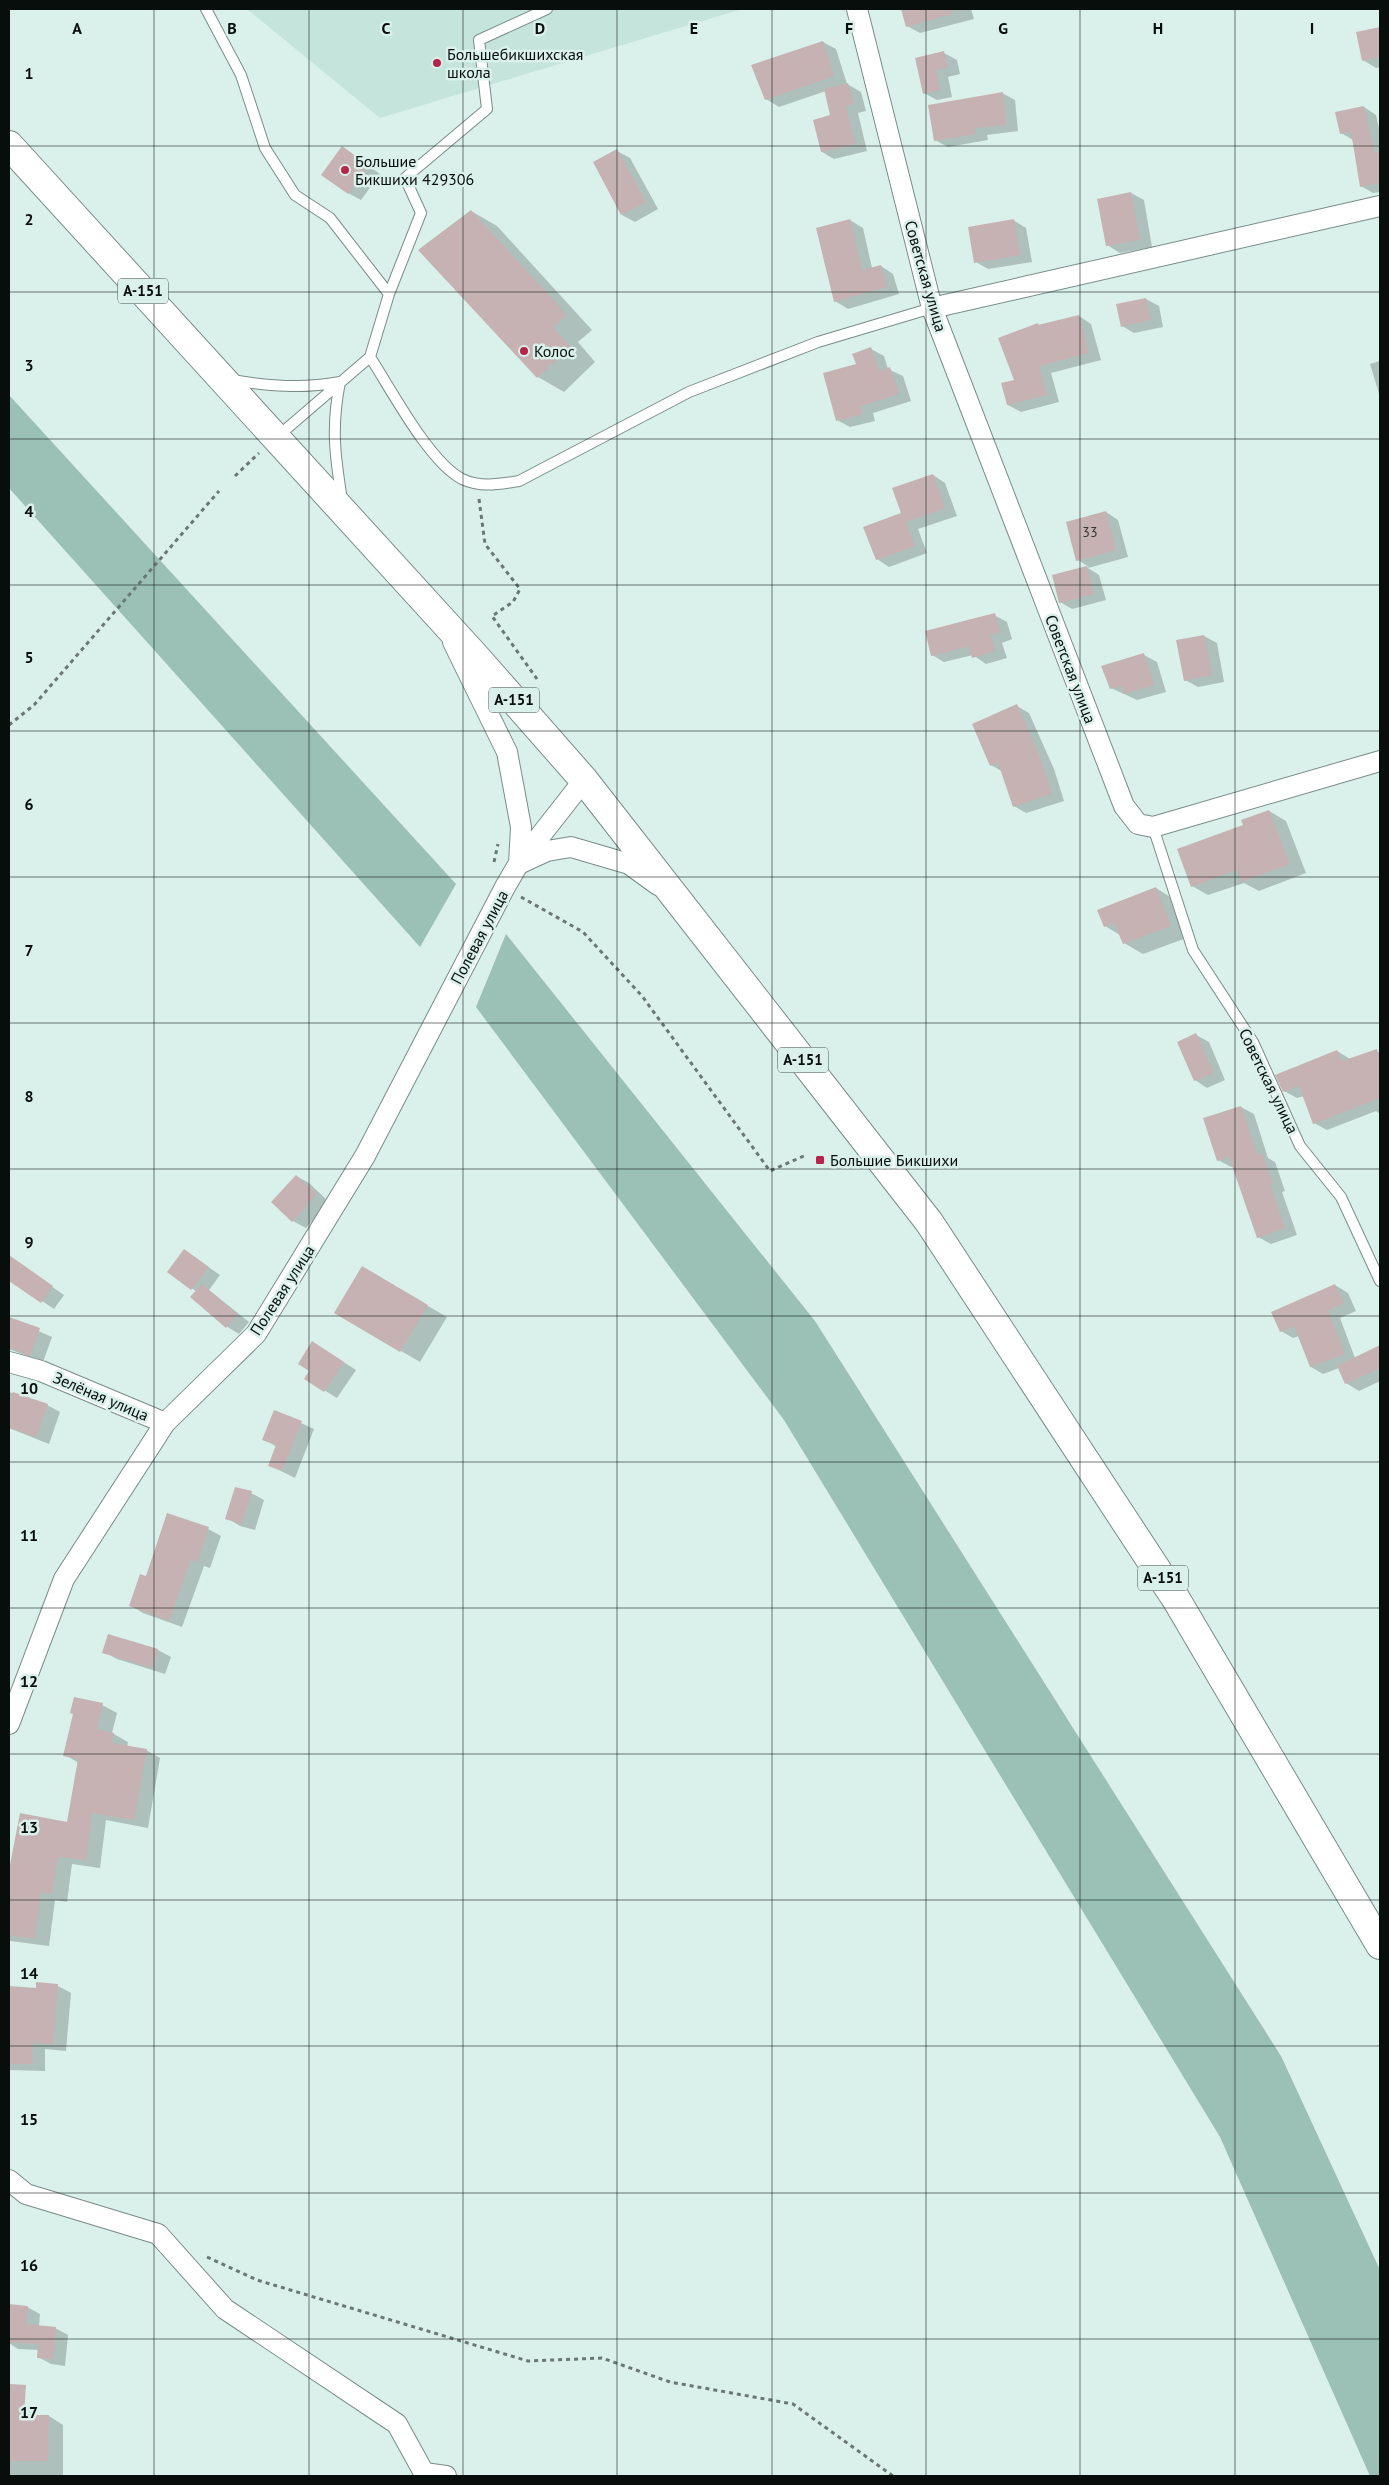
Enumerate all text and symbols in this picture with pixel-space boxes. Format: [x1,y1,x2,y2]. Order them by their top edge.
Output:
text: A [72,18,82,38]
text: B [227,18,237,38]
text: C [382,18,391,38]
text: D [535,18,545,38]
text: E [690,18,698,38]
text: F [845,18,853,38]
text: G [998,18,1008,38]
text: H [1153,18,1163,38]
text: I [1310,18,1314,38]
place label: Большебикшихская школа [447,44,583,82]
marker: Большебикшихская школа [431,57,443,69]
text: 1 [24,63,34,83]
place label: Большие Бикшихи 429306 [355,151,474,189]
marker: Большие Бикшихи 429306 [339,164,351,176]
text: 2 [24,209,34,229]
street label: Советская улица [901,218,951,334]
road number: А-151 [118,278,168,304]
place label: Колос [534,341,575,361]
marker: Колос [518,345,530,357]
text: 3 [24,355,34,375]
text: 4 [24,501,34,521]
house number: 33 [1082,523,1098,541]
street label: Советская улица [1041,612,1101,726]
text: 5 [24,647,34,667]
road number: А-151 [489,688,539,712]
text: 6 [24,794,34,814]
street label: Полевая улица [446,887,512,987]
text: 7 [24,940,34,960]
street label: Советская улица [1235,1025,1303,1137]
road number: А-151 [778,1048,828,1072]
text: 8 [24,1086,34,1106]
place label: Большие Бикшихи [830,1150,958,1170]
marker: Большие Бикшихи [814,1154,826,1166]
text: 9 [24,1232,34,1252]
street label: Полевая улица [245,1241,319,1339]
street label: Зелёная улица [50,1367,152,1425]
text: 10 [20,1378,38,1398]
text: 11 [20,1525,38,1545]
road number: А-151 [1138,1566,1188,1590]
text: 12 [20,1671,38,1691]
text: 13 [20,1817,38,1837]
text: 14 [20,1963,38,1983]
text: 15 [20,2109,38,2129]
text: 16 [20,2255,38,2275]
text: 17 [20,2402,38,2422]

